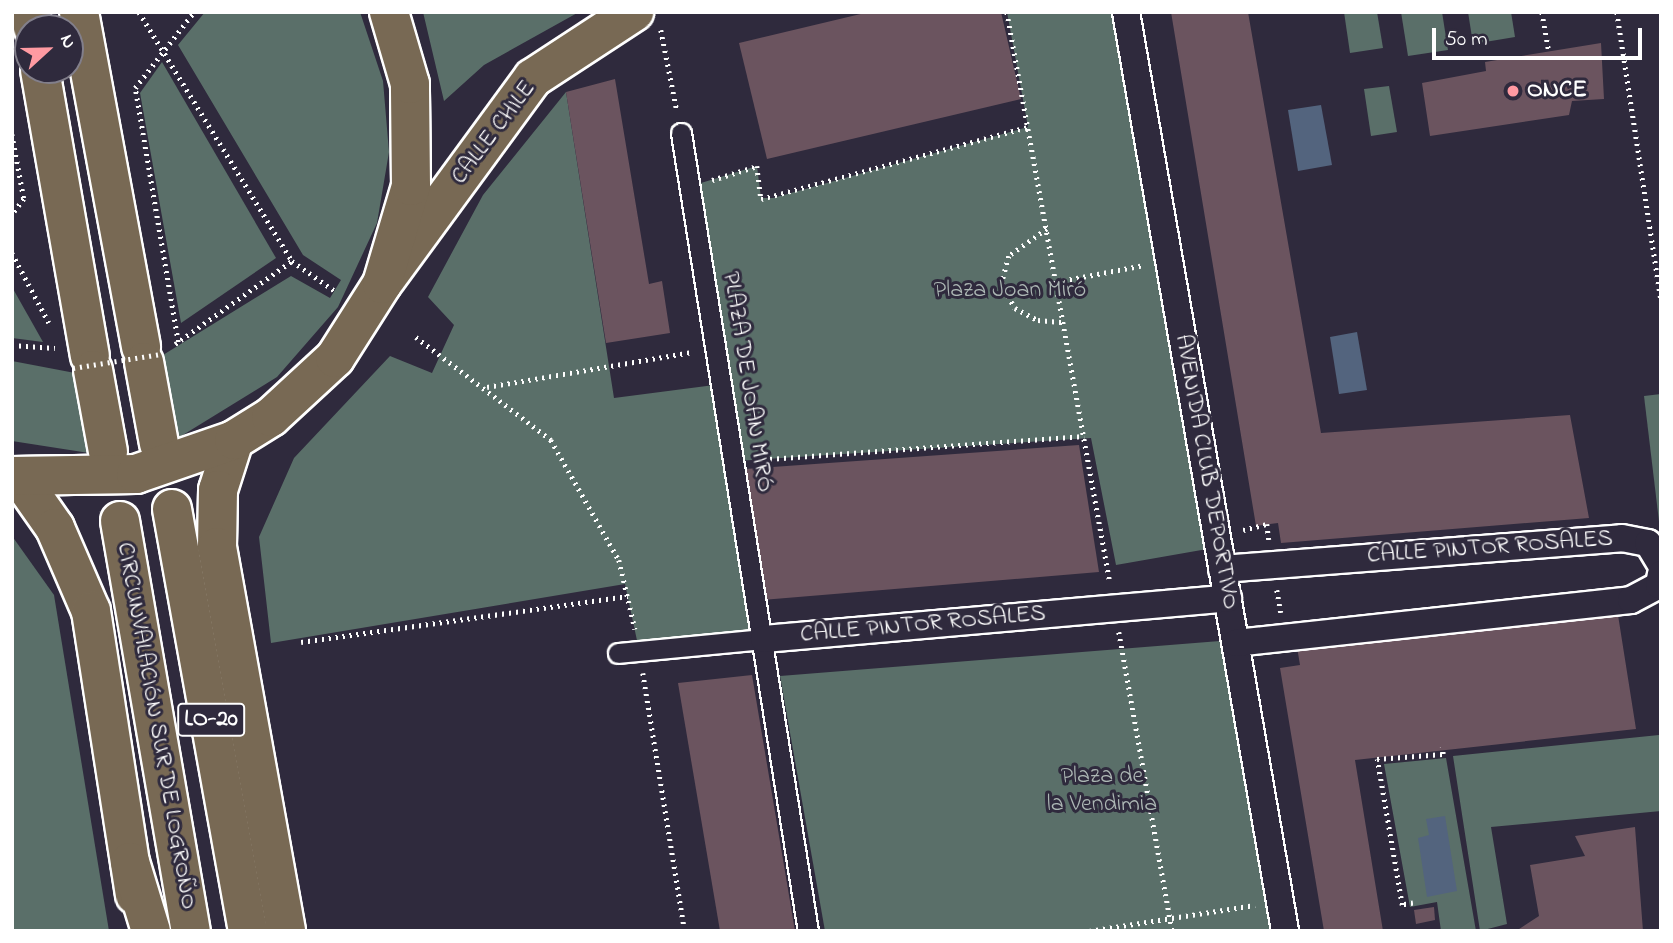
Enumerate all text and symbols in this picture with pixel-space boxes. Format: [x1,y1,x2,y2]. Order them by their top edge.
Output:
north arrow [14,14,84,84]
scale bar [1435,14,1645,58]
text: 50 m [1445,25,1488,55]
text: N [52,31,82,53]
street label: CALLE CHILE [446,75,542,191]
place label: ONCE [1527,77,1587,105]
marker: ONCE [1505,83,1521,99]
street label: PLAZA DE JOAN MIRÓ [715,270,779,494]
park label: Plaza Joan Miró [934,277,1086,305]
street label: AVENIDA CLUB DEPORTIVO [1168,332,1244,612]
street label: CALLE PINTOR ROSALES [1366,525,1614,571]
street label: CIRCUNVALACIÓN SUR DE LOGROÑO [109,540,203,912]
street label: CALLE PINTOR ROSALES [799,600,1047,650]
road number: LO-20 [176,700,246,740]
park label: Plaza de la Vendimia [1047,763,1157,819]

